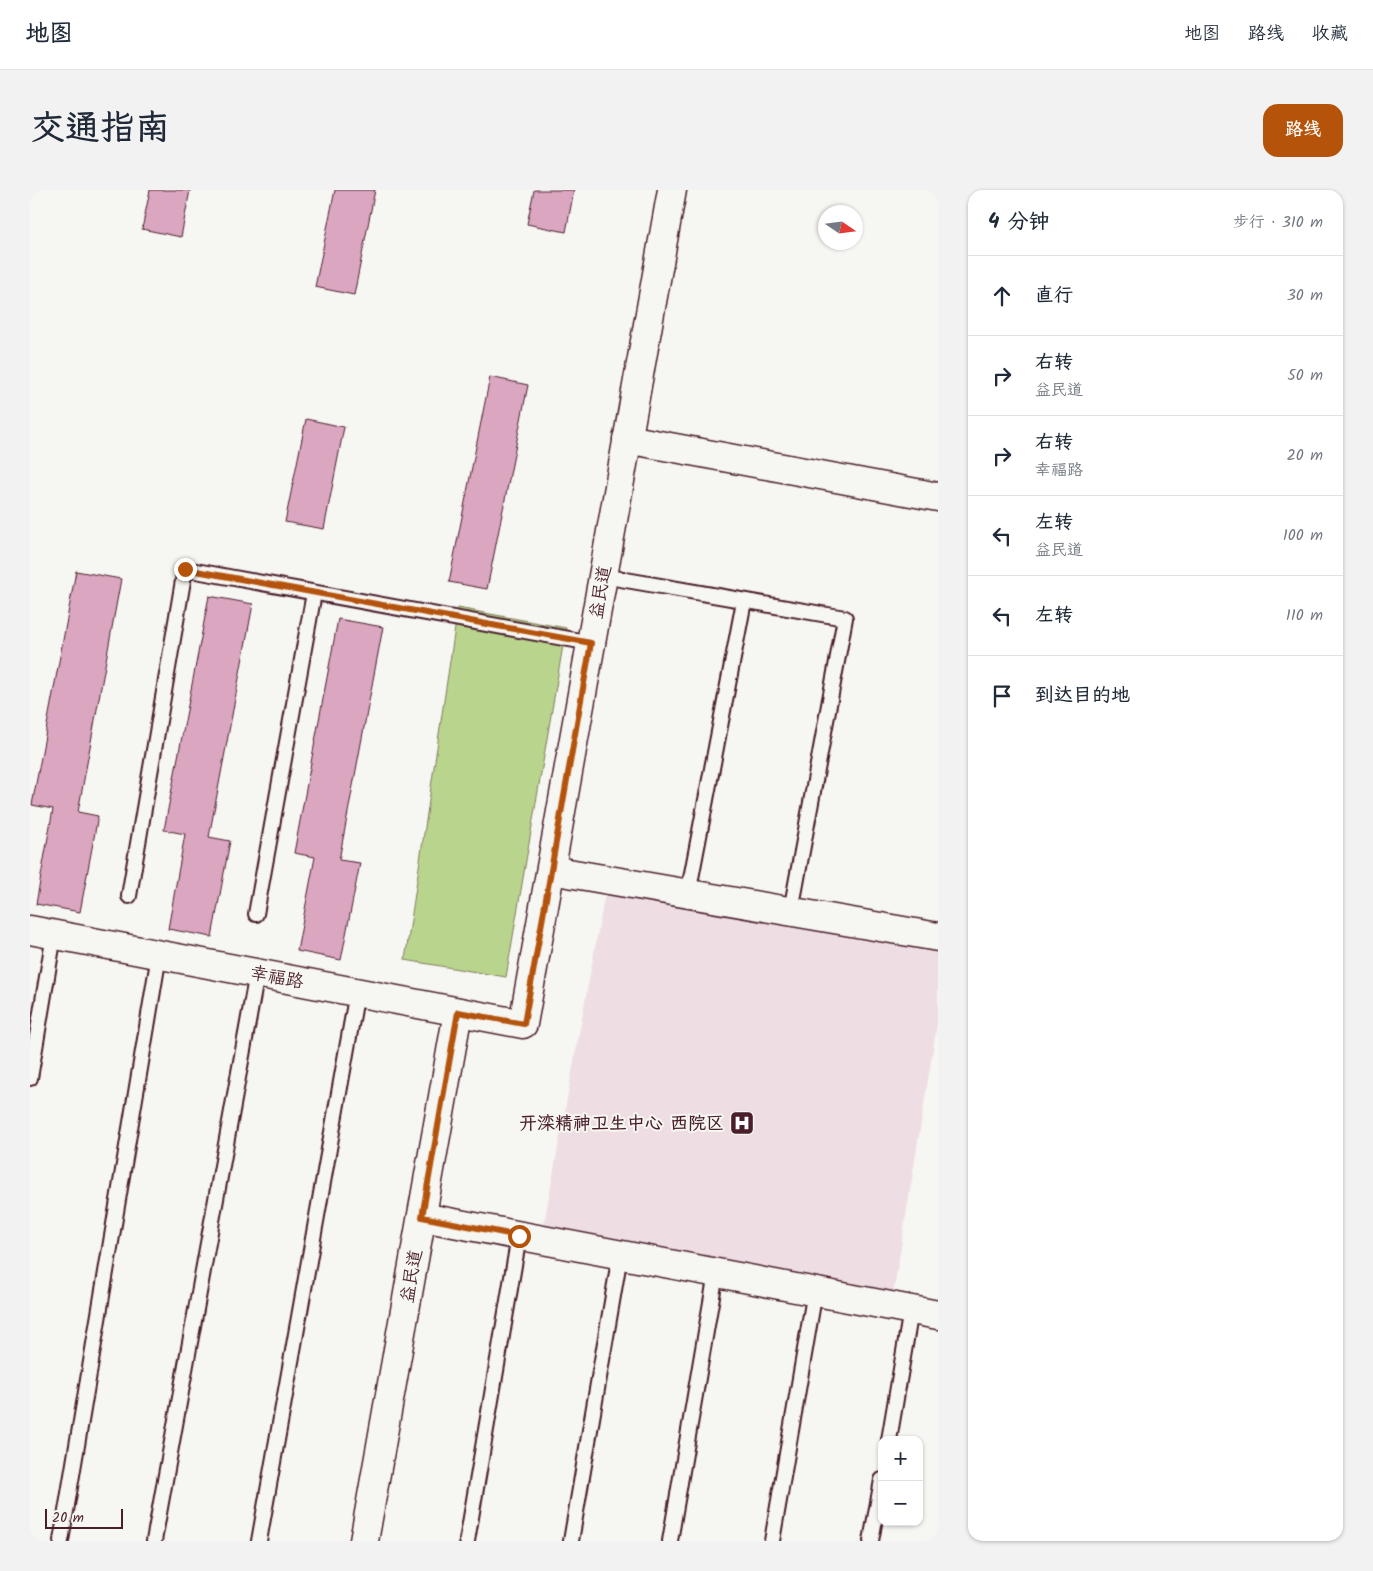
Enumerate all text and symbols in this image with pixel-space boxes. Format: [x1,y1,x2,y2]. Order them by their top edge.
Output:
text: 地图 [25,15,73,54]
text: 地图 [1184,20,1220,49]
text: 路线 [1248,20,1284,49]
text: 收藏 [1312,20,1348,49]
text: 交通指南 [30,102,170,158]
button: 路线 [1263,104,1343,157]
north arrow [818,205,863,250]
text: 4 分钟 [988,206,1050,239]
text: 步行 · 310 m [1233,210,1323,235]
text: 直行 [1035,281,1073,311]
icon: ahead [988,282,1016,310]
text: 30 m [1287,283,1323,308]
text: 右转 [1035,348,1073,378]
icon: right [988,362,1016,390]
text: 50 m [1287,363,1323,388]
text: 益民道 [1035,378,1083,403]
text: 右转 [1035,428,1073,458]
icon: right [988,442,1016,470]
text: 20 m [1287,443,1323,468]
text: 幸福路 [1035,458,1083,483]
text: 左转 [1035,508,1073,538]
icon: left [988,522,1016,550]
text: 100 m [1283,523,1323,548]
text: 益民道 [1035,538,1083,563]
route end [174,558,197,581]
street label: 益民道 [583,563,620,621]
text: 左转 [1035,601,1073,631]
icon: left [988,602,1016,630]
text: 110 m [1286,603,1323,628]
text: 到达目的地 [1035,681,1130,711]
icon: arrive [988,682,1016,710]
street label: 幸福路 [247,959,306,998]
place label: 开滦精神卫生中心 西院区 [519,1110,724,1139]
hospital icon: 开滦精神卫生中心 西院区 [729,1110,755,1136]
route start [508,1225,531,1248]
street label: 益民道 [394,1247,431,1305]
map controls [878,1436,923,1526]
button: + [878,1436,923,1481]
button: − [878,1481,923,1526]
scale bar [45,1506,122,1529]
text: 20 m [52,1507,84,1529]

